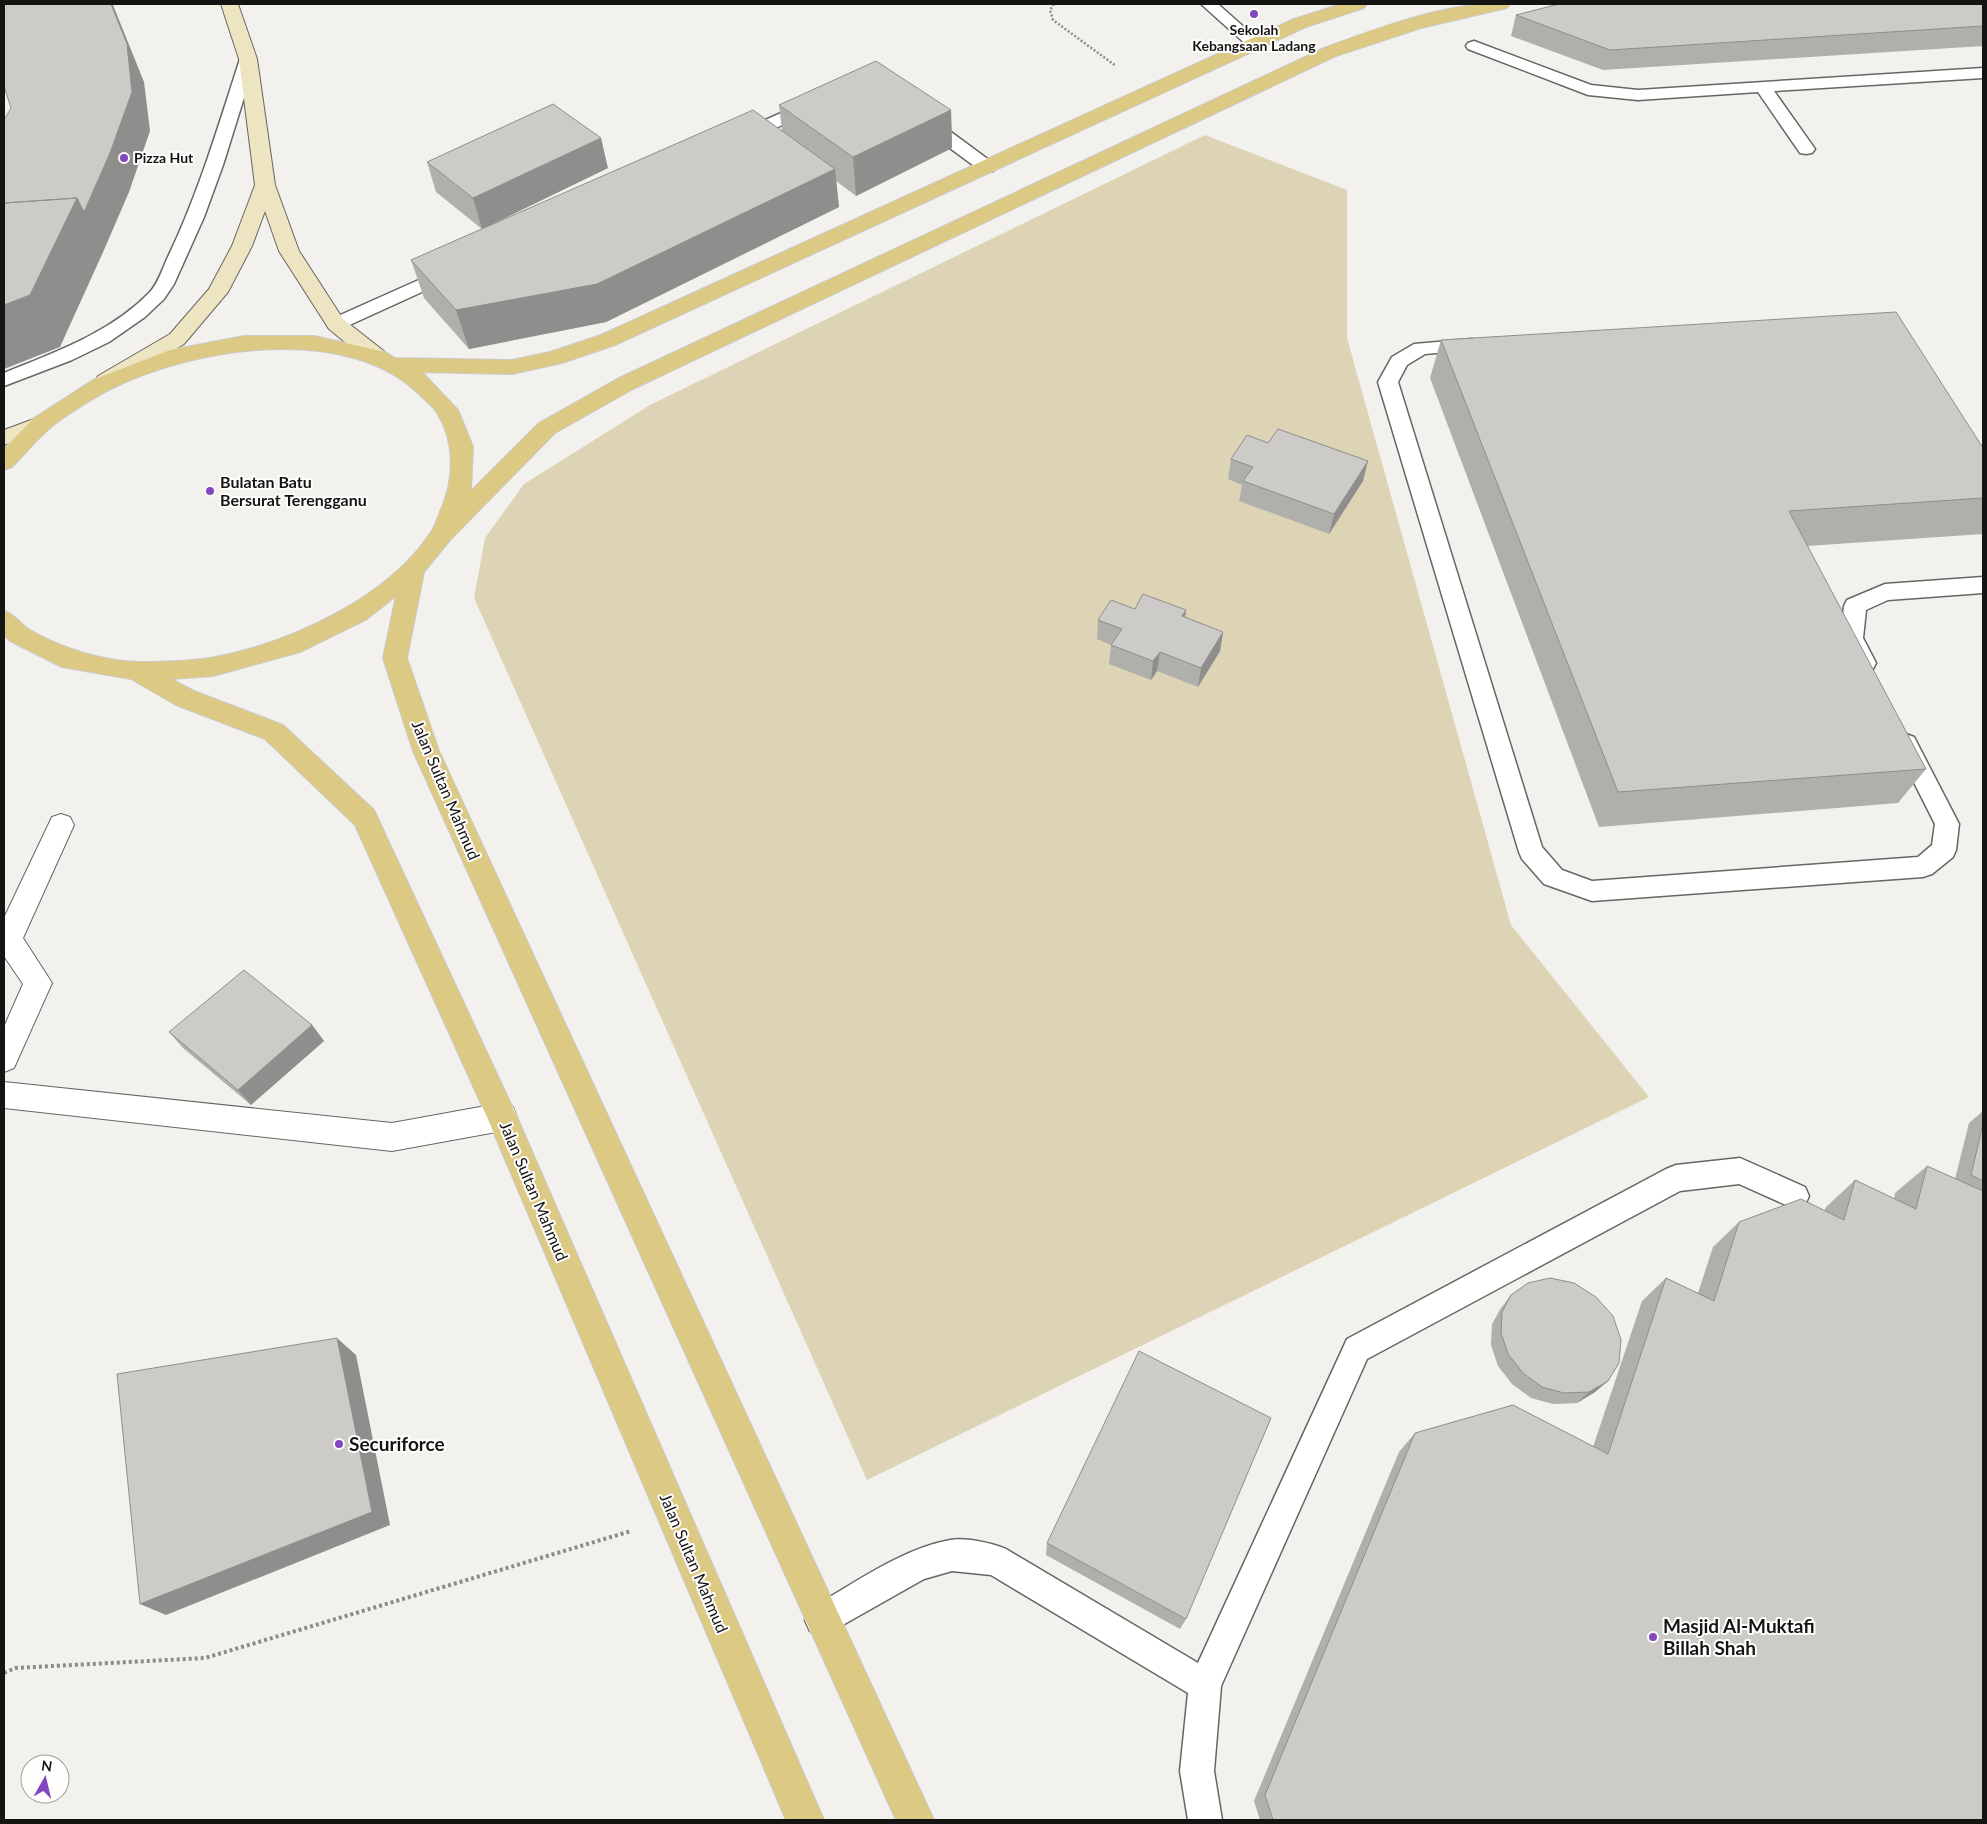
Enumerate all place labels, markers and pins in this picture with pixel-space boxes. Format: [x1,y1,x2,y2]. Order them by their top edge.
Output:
marker: Sekolah Kebangsaan Ladang [1248,8,1260,20]
place label: Sekolah Kebangsaan Ladang [1192,21,1316,54]
place label: Pizza Hut [134,149,194,166]
marker: Pizza Hut [118,152,130,164]
place label: Bulatan Batu Bersurat Terengganu [220,472,367,509]
marker: Bulatan Batu Bersurat Terengganu [204,485,216,497]
place label: Securiforce [349,1432,445,1455]
marker: Securiforce [333,1438,345,1450]
place label: Masjid Al-Muktafi Billah Shah [1663,1614,1815,1659]
marker: Masjid Al-Muktafi Billah Shah [1647,1631,1659,1643]

